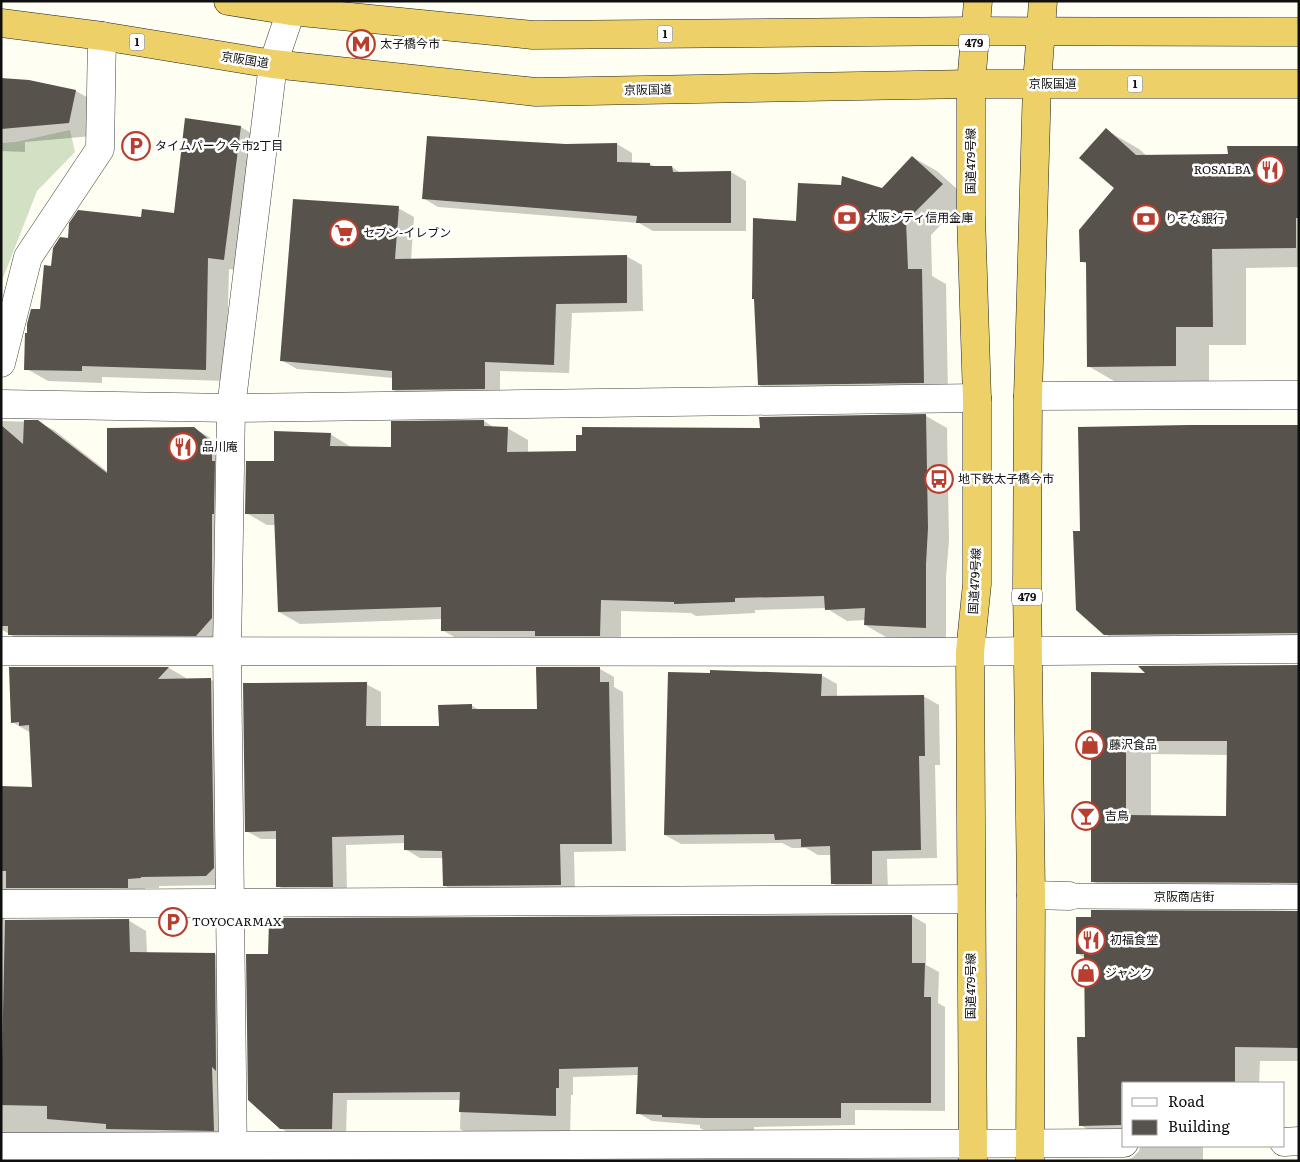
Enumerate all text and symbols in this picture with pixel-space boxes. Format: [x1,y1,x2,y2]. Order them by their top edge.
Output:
road number: 1 [658,26,672,42]
metro station icon: 太子橋今市 [346,29,376,59]
road number: 1 [130,34,144,51]
place label: 太子橋今市 [380,34,440,52]
road number: 479 [959,34,989,52]
street label: 京阪国道 [220,46,270,72]
street label: 京阪国道 [1029,74,1077,92]
road number: 1 [1128,76,1142,92]
street label: 京阪国道 [624,80,672,98]
street label: 国道479号線 [961,128,979,194]
parking icon: タイムパーク 今市2丁目 [121,131,151,161]
place label: タイムパーク 今市2丁目 [155,136,283,154]
restaurant icon: ROSALBA [1255,155,1285,185]
place label: ROSALBA [1194,160,1251,178]
bank icon: 大阪シティ信用金庫 [832,203,862,233]
bank icon: りそな銀行 [1131,204,1161,234]
place label: 大阪シティ信用金庫 [866,208,973,226]
place label: りそな銀行 [1165,209,1225,227]
supermarket icon: セブン-イレブン [329,218,359,248]
place label: セブン-イレブン [363,223,451,241]
restaurant icon: 品川庵 [168,432,198,462]
place label: 品川庵 [202,437,238,455]
bus stop icon: 地下鉄太子橋今市 [924,464,954,494]
place label: 地下鉄太子橋今市 [958,469,1054,487]
street label: 国道479号線 [963,547,985,615]
road number: 479 [1012,588,1042,606]
shop icon: 藤沢食品 [1075,730,1105,760]
place label: 藤沢食品 [1109,735,1157,753]
bar icon: 吉鳥 [1071,801,1101,831]
place label: 吉鳥 [1105,806,1129,824]
street label: 京阪商店街 [1154,887,1214,905]
parking icon: TOYOCARMAX [158,907,188,937]
place label: TOYOCARMAX [192,912,282,930]
restaurant icon: 初福食堂 [1076,925,1106,955]
place label: 初福食堂 [1110,930,1158,948]
street label: 国道479号線 [961,953,979,1019]
shop icon: ジャンク [1071,958,1101,988]
place label: ジャンク [1105,963,1152,981]
legend [1122,1082,1285,1147]
text: Road [1168,1089,1204,1112]
text: Building [1168,1114,1230,1137]

